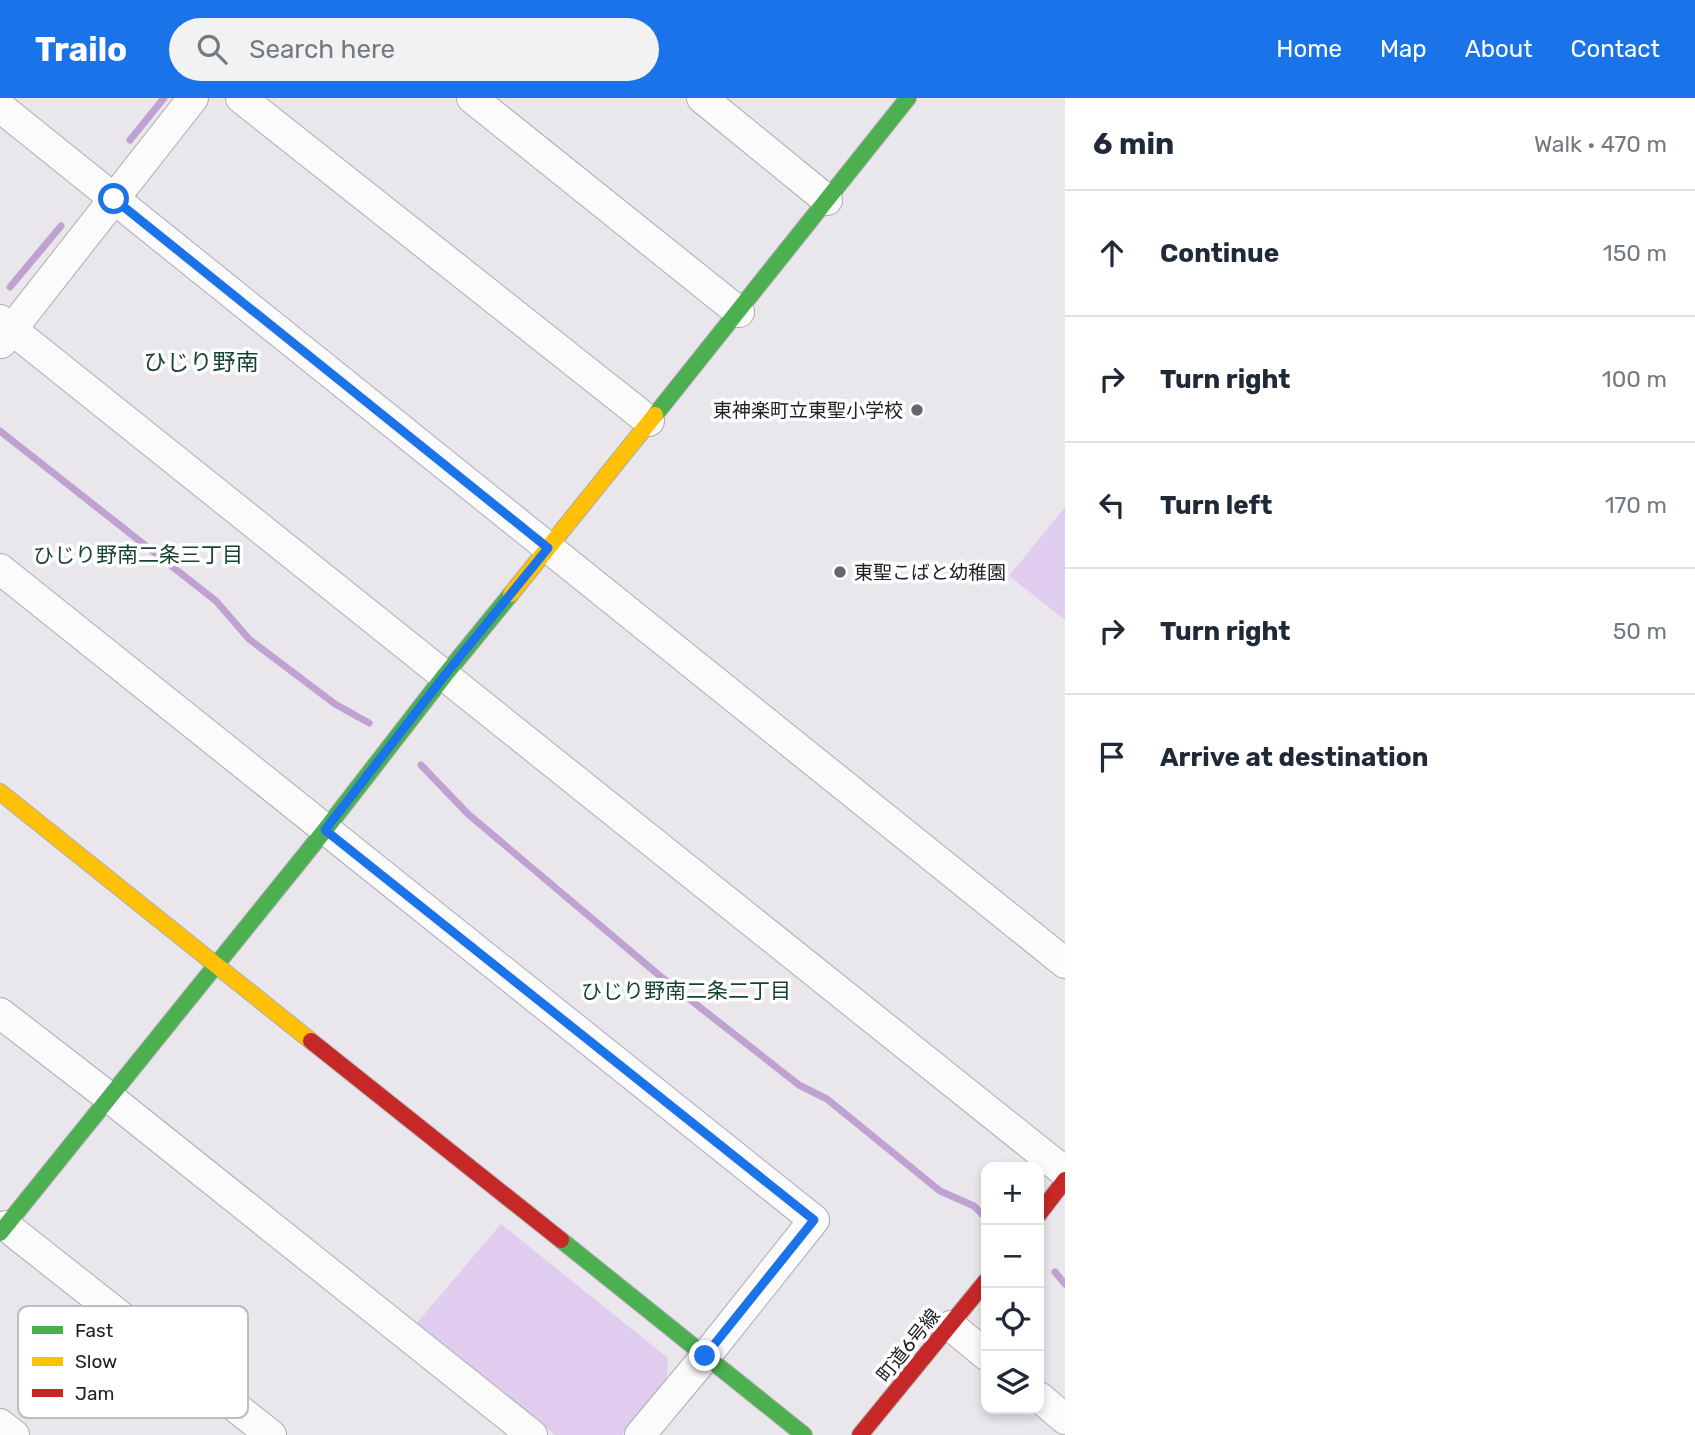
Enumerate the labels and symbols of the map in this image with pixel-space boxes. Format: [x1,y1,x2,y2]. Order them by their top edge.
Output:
route start [98,183,129,214]
district label: ひじり野南 [144,348,259,376]
place label: 東神楽町立東聖小学校 [713,399,903,422]
marker: 東神楽町立東聖小学校 [909,402,925,418]
district label: ひじり野南二条三丁目 [33,542,243,567]
place label: 東聖こばと幼稚園 [854,561,1006,584]
marker: 東聖こばと幼稚園 [832,564,848,580]
district label: ひじり野南二条二丁目 [581,978,791,1003]
street label: 町道6号線 [872,1304,945,1387]
legend [18,1306,248,1418]
text: Fast [75,1319,114,1342]
route end [689,1340,720,1371]
text: Slow [75,1350,117,1373]
text: Jam [75,1382,114,1405]

